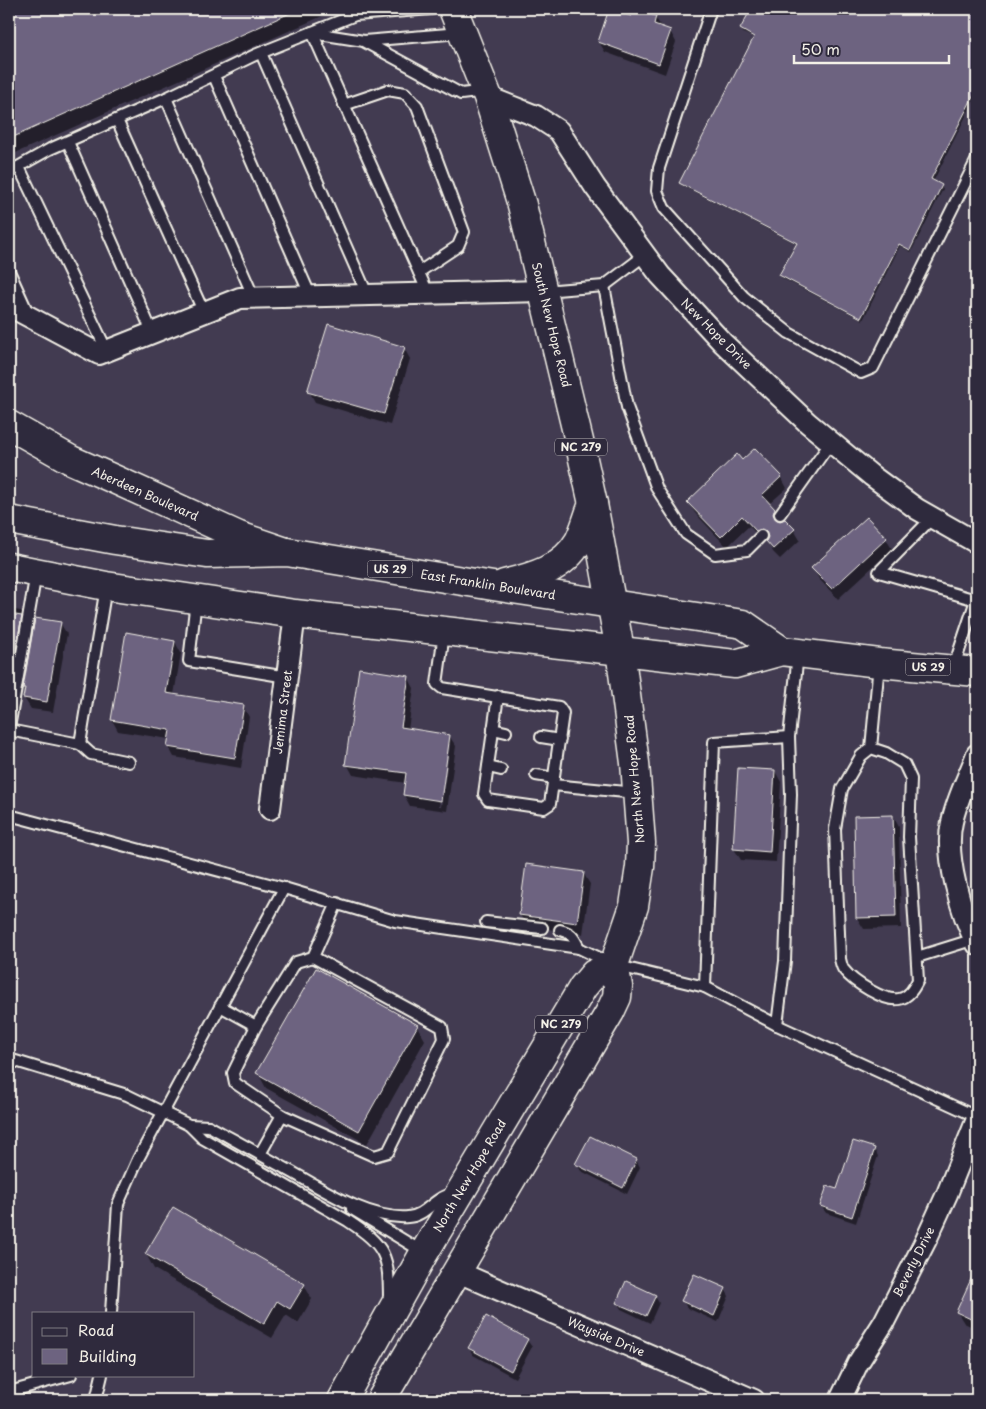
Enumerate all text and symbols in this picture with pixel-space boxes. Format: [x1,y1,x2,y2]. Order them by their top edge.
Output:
scale bar [794,32,948,64]
text: 50 m [801,37,840,60]
street label: South New Hope Road [528,260,576,389]
street label: New Hope Drive [677,294,756,373]
road number: NC 279 [555,438,607,456]
street label: Aberdeen Boulevard [89,461,202,525]
road number: US 29 [368,560,412,578]
street label: East Franklin Boulevard [419,564,558,604]
road number: US 29 [906,659,950,676]
street label: Jemima Street [268,669,296,755]
street label: North New Hope Road [619,714,649,844]
road number: NC 279 [535,1016,587,1032]
street label: North New Hope Road [428,1116,510,1235]
street label: Beverly Drive [888,1223,939,1300]
legend [32,1312,195,1376]
street label: Wayside Drive [565,1312,648,1360]
text: Road [78,1318,114,1341]
text: Building [78,1344,137,1367]

